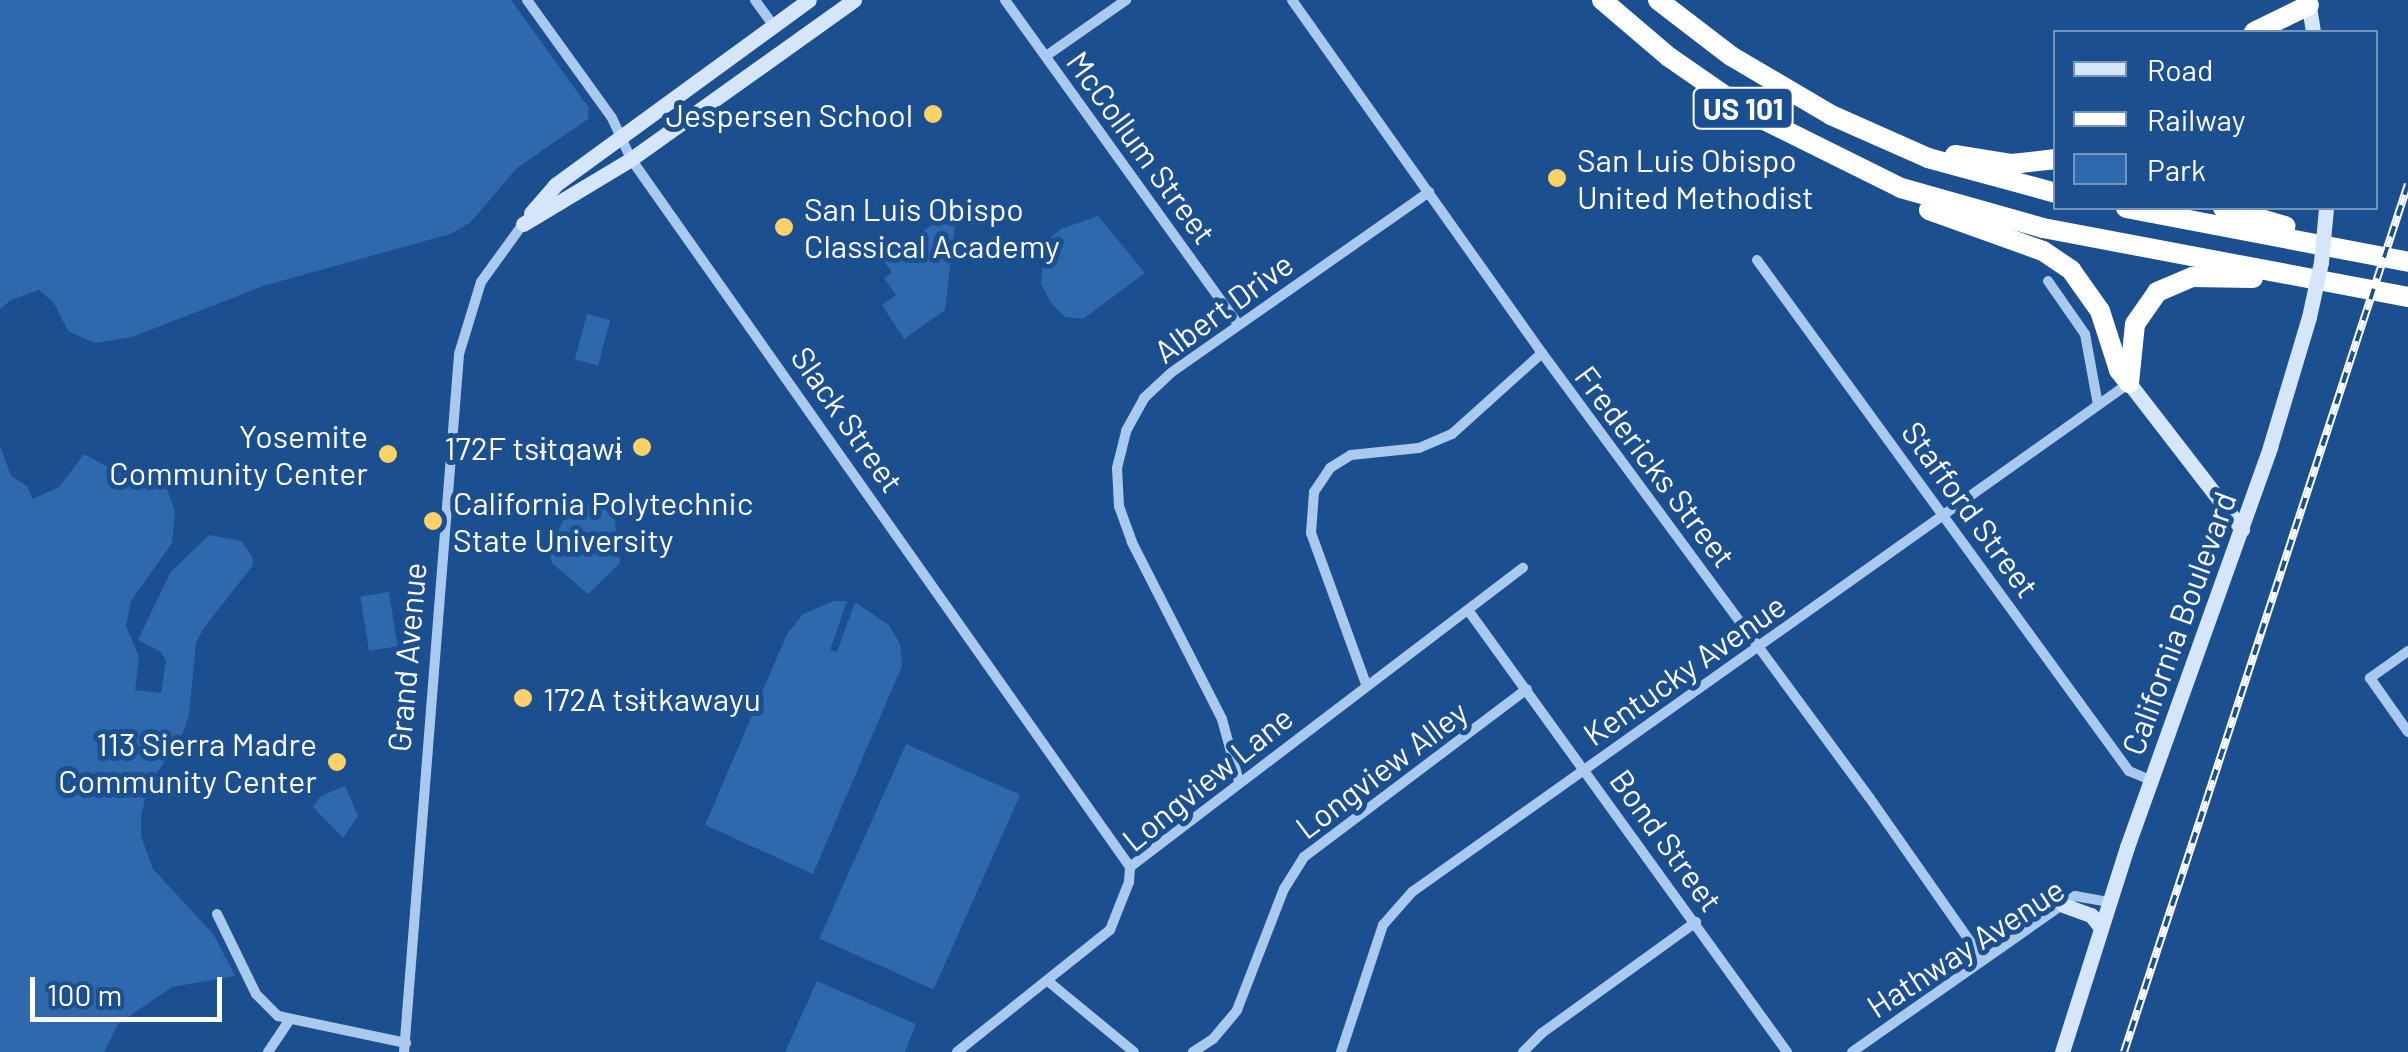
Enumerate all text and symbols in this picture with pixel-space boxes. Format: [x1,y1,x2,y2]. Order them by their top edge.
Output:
legend [2053,30,2378,210]
street label: McCollum Street [1059,43,1225,251]
text: Road [2147,51,2213,87]
road number: US 101 [1690,83,1796,133]
place label: Jespersen School [666,95,913,133]
text: Railway [2147,101,2246,137]
marker: Jespersen School [922,103,944,125]
place label: San Luis Obispo United Methodist [1577,141,1814,216]
text: Park [2147,151,2206,187]
marker: San Luis Obispo United Methodist [1546,167,1568,189]
place label: San Luis Obispo Classical Academy [804,190,1060,265]
marker: San Luis Obispo Classical Academy [773,216,795,238]
street label: Albert Drive [1146,244,1300,370]
street label: Slack Street [784,339,912,499]
street label: Fredericks Street [1568,358,1744,574]
street label: Stafford Street [1894,414,2048,604]
place label: Yosemite Community Center [109,417,368,492]
place label: 172F tsɨtqawɨ [444,428,622,466]
marker: 172F tsɨtqawɨ [631,436,653,458]
marker: Yosemite Community Center [377,443,399,465]
place label: California Polytechnic State University [453,484,753,559]
street label: California Boulevard [2113,486,2243,760]
marker: California Polytechnic State University [422,510,444,532]
street label: Grand Avenue [379,561,433,753]
street label: Kentucky Avenue [1576,585,1792,753]
place label: 172A tsɨtkawayu [543,679,761,717]
marker: 172A tsɨtkawayu [512,687,534,709]
street label: Longview Alley [1288,692,1474,846]
street label: Longview Lane [1114,698,1300,858]
place label: 113 Sierra Madre Community Center [58,725,317,800]
marker: 113 Sierra Madre Community Center [326,751,348,773]
street label: Bond Street [1603,762,1731,918]
street label: Hathway Avenue [1859,869,2071,1025]
scale bar [35,957,228,1019]
text: 100 m [47,976,122,1012]

